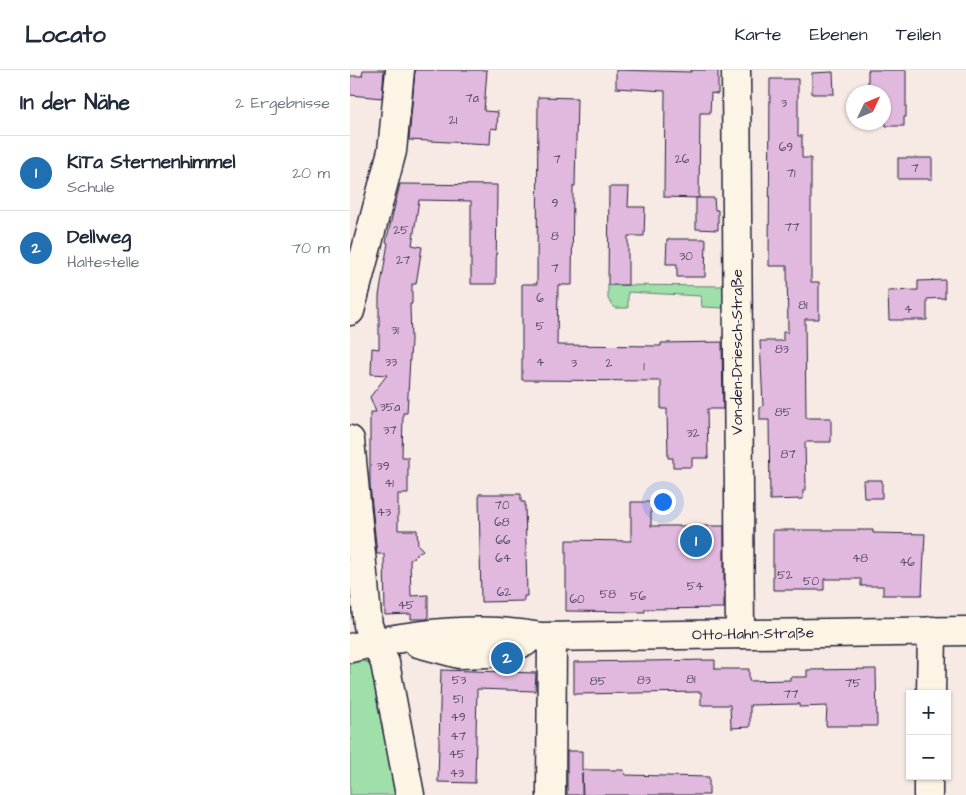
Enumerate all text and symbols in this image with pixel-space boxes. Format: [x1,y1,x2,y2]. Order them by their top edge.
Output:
text: Locato [25,18,106,52]
text: Karte [734,22,782,47]
text: Ebenen [810,22,868,47]
text: Teilen [896,22,941,47]
north arrow [846,85,891,130]
text: In der Nähe [20,88,130,117]
house number: 7a [465,90,479,107]
text: 2 Ergebnisse [235,92,330,114]
house number: 3 [781,95,787,112]
house number: 21 [449,112,458,129]
house number: 69 [779,139,793,156]
text: KiTa Sternenhimmel [67,149,236,176]
house number: 7 [553,151,561,168]
house number: 26 [675,151,690,168]
house number: 7 [911,160,919,177]
text: 1 [35,162,37,184]
text: 20 m [292,162,330,184]
house number: 71 [787,165,796,182]
text: Schule [67,176,115,198]
house number: 9 [552,195,559,212]
house number: 77 [785,219,800,236]
house number: 25 [393,222,409,239]
text: Dellweg [67,224,131,251]
house number: 8 [551,228,559,245]
text: 2 [31,237,41,259]
text: 70 m [291,237,330,259]
house number: 30 [679,248,693,265]
text: Haltestelle [67,251,139,273]
house number: 27 [396,252,411,269]
house number: 7 [551,260,559,277]
street label: Von-den-Driesch-Straße [727,269,748,435]
house number: 6 [536,290,544,307]
house number: 81 [798,297,808,314]
house number: 4 [904,301,912,318]
house number: 5 [536,318,545,335]
house number: 31 [391,322,399,339]
house number: 83 [775,341,789,358]
house number: 33 [385,354,397,371]
house number: 4 [536,354,544,371]
house number: 3 [571,355,577,372]
house number: 2 [606,355,613,372]
house number: 1 [643,358,645,375]
house number: 35a [380,399,400,416]
house number: 85 [775,404,792,421]
house number: 37 [383,422,397,439]
house number: 32 [687,425,700,442]
house number: 87 [780,446,796,463]
house number: 39 [377,458,390,475]
house number: 41 [384,475,394,492]
your location [650,489,676,515]
house number: 70 [495,497,510,514]
house number: 43 [377,504,391,521]
house number: 68 [494,514,510,531]
pin: 1 [680,522,712,560]
house number: 66 [495,532,511,549]
house number: 64 [495,550,511,567]
house number: 48 [852,550,868,567]
house number: 46 [899,554,915,571]
house number: 52 [777,567,793,584]
house number: 50 [803,573,819,590]
house number: 54 [687,578,703,595]
house number: 62 [497,584,511,601]
house number: 58 [600,586,616,603]
house number: 56 [630,588,646,605]
house number: 60 [569,591,585,608]
house number: 45 [398,597,415,614]
street label: Otto-Hahn-Straße [692,622,814,646]
pin: 2 [491,639,523,677]
house number: 81 [686,671,696,688]
house number: 53 [452,672,466,689]
house number: 83 [637,672,651,689]
house number: 85 [590,673,607,690]
house number: 75 [845,675,861,692]
house number: 77 [784,686,799,703]
map controls [906,690,951,780]
button: + [906,690,951,735]
house number: 51 [453,691,463,708]
house number: 49 [451,709,466,726]
house number: 47 [450,728,466,745]
button: − [906,735,951,780]
house number: 45 [449,746,466,763]
house number: 43 [450,765,464,782]

